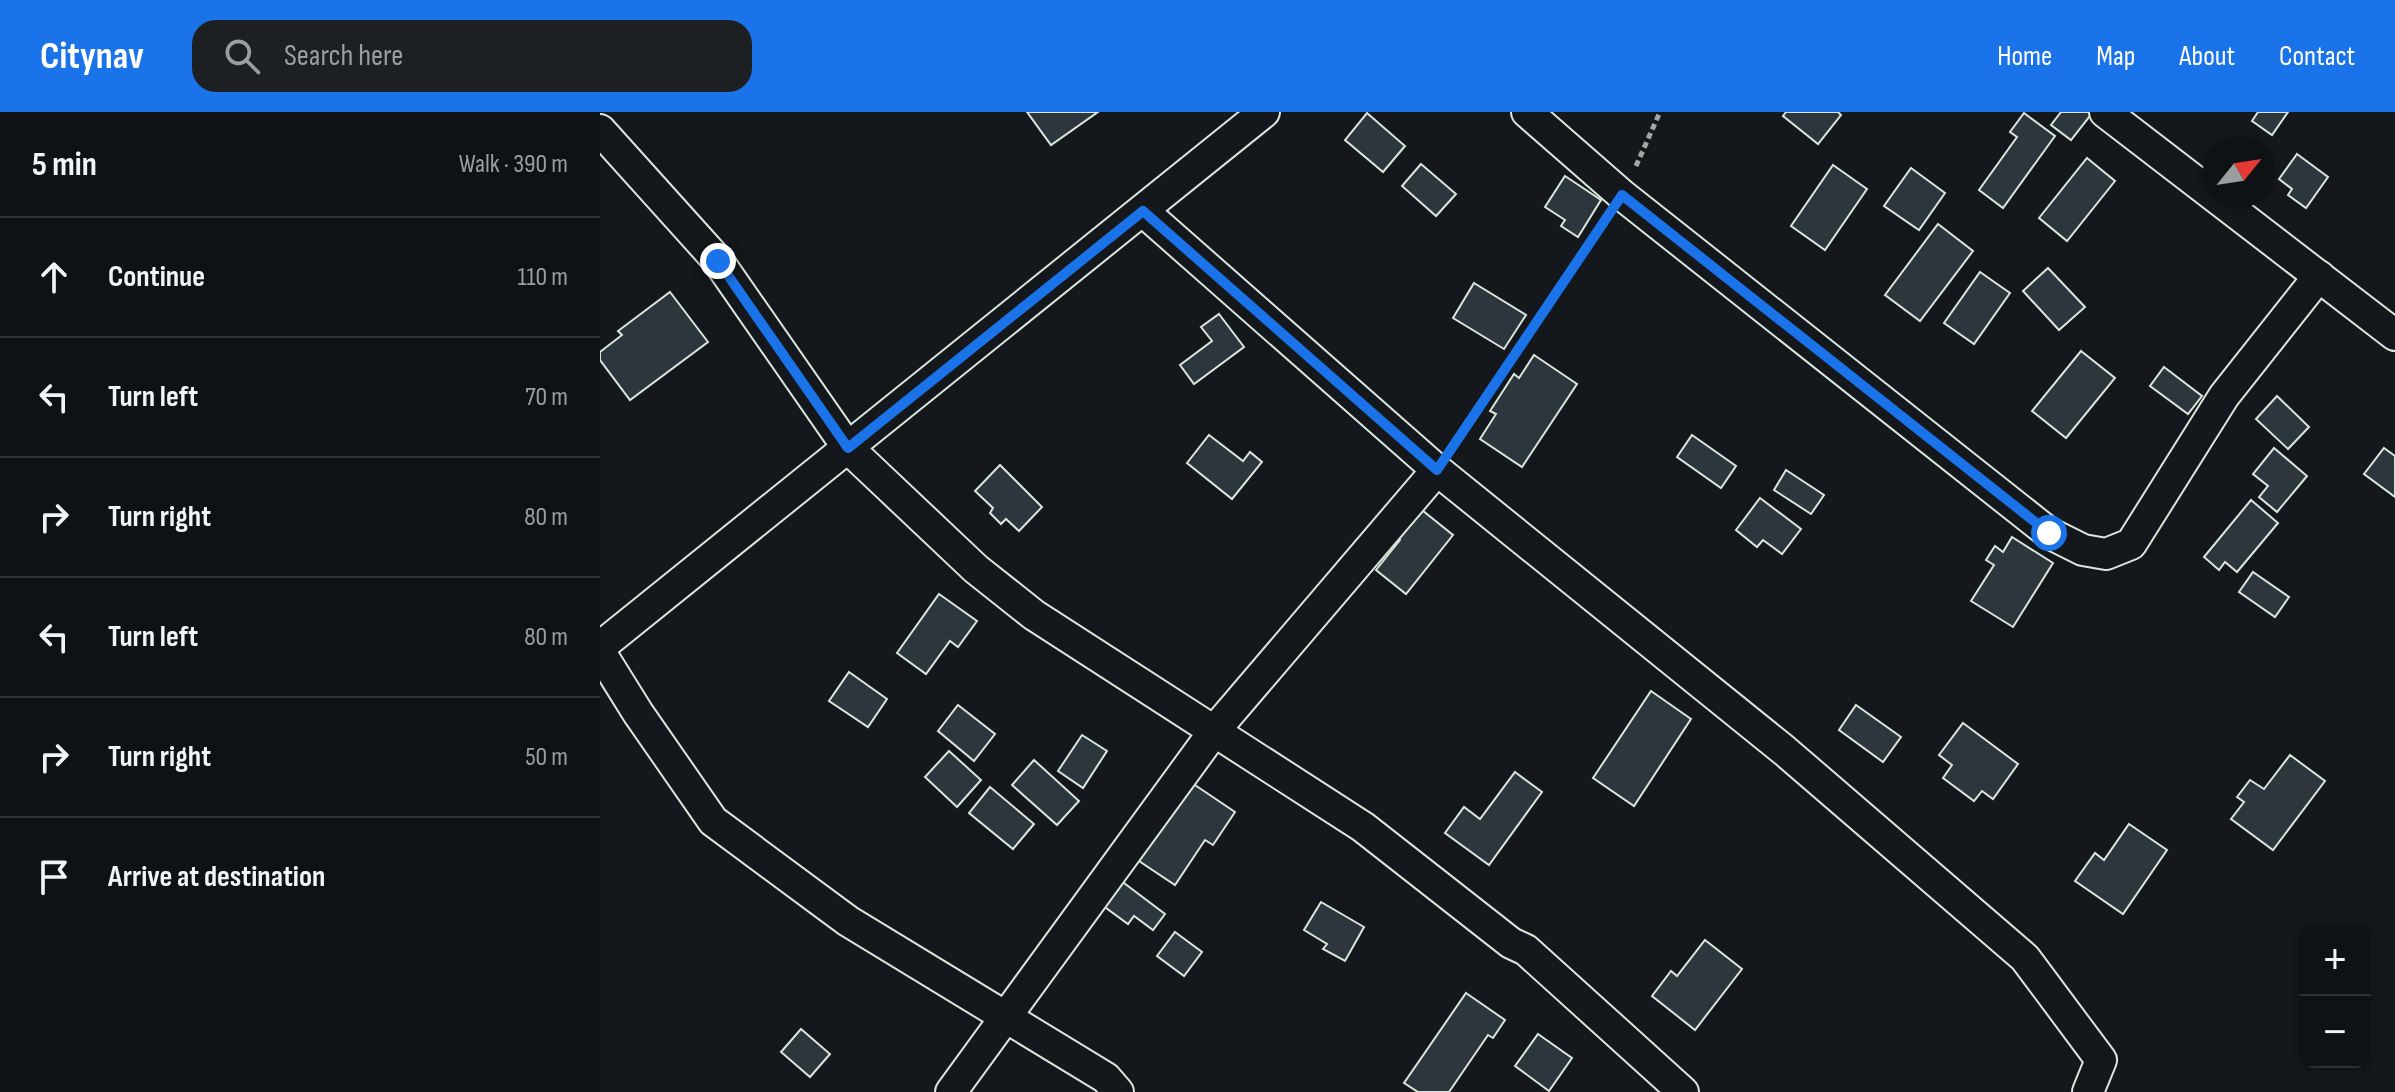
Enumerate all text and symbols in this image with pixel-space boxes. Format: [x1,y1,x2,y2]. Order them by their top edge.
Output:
search box [192,20,752,92]
text: Citynav [40,34,144,79]
icon: search [220,34,264,78]
text: Search here [284,38,403,74]
text: Home [1997,40,2052,73]
text: Map [2096,40,2135,73]
text: About [2179,40,2235,73]
text: Contact [2279,40,2355,73]
north arrow [2203,136,2275,208]
text: 5 min [32,144,97,185]
text: Walk · 390 m [459,149,568,180]
route end [700,243,736,279]
icon: ahead [32,255,76,299]
text: Continue [108,259,205,295]
text: 110 m [517,262,568,293]
icon: left [32,375,76,419]
text: Turn left [108,379,198,415]
text: 70 m [525,382,568,413]
icon: right [32,495,76,539]
text: Turn right [108,499,211,535]
text: 80 m [524,502,568,533]
route start [2031,515,2067,551]
icon: left [32,615,76,659]
text: Turn left [108,619,198,655]
text: 80 m [524,622,568,653]
icon: right [32,735,76,779]
text: Turn right [108,739,211,775]
text: 50 m [525,742,568,773]
icon: arrive [32,855,76,899]
text: Arrive at destination [108,859,325,895]
map controls [2299,924,2371,1068]
button: + [2299,924,2371,996]
button: − [2299,996,2371,1068]

